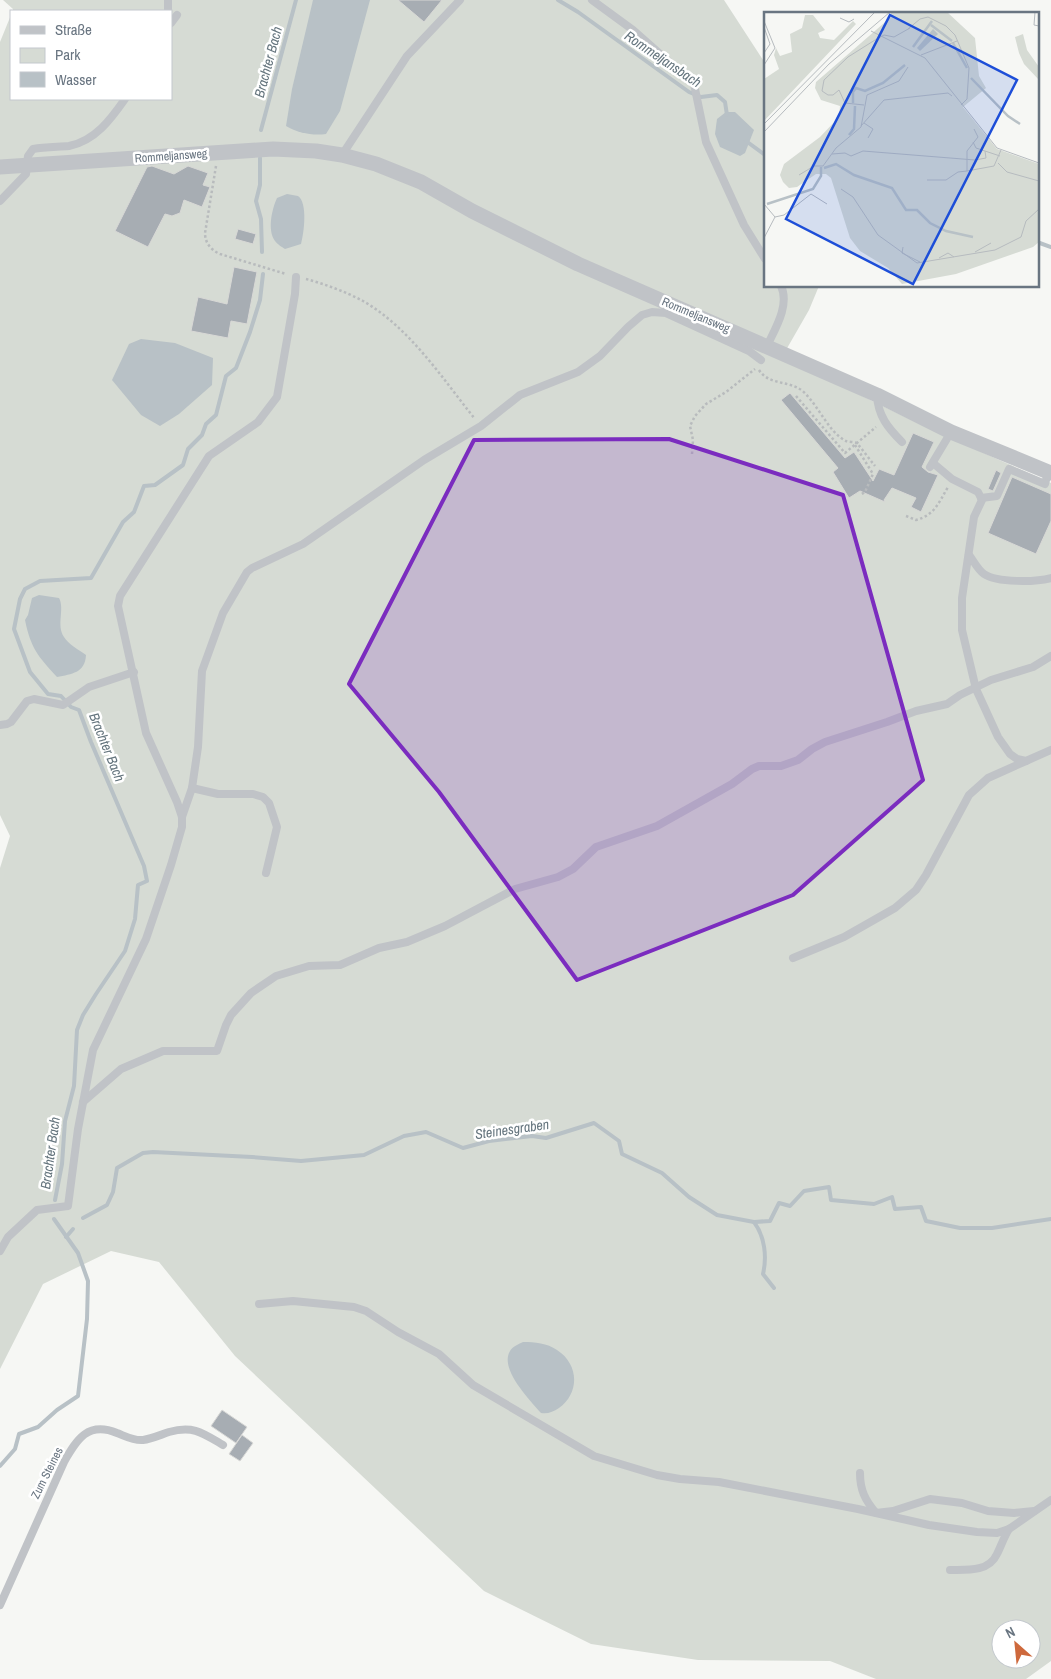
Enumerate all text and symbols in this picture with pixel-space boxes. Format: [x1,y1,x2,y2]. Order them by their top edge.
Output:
legend [10,10,172,100]
inset map [764,12,1038,288]
text: Straße [55,19,92,40]
water label: Brachter Bach [250,25,286,99]
water label: Rommeljansbach [621,27,705,91]
text: Park [55,44,81,65]
text: Wasser [55,69,96,90]
street label: Rommeljansweg [134,145,208,167]
street label: Rommeljansweg [659,293,733,337]
water label: Brachter Bach [85,710,129,784]
water label: Steinesgraben [474,1115,550,1143]
water label: Brachter Bach [36,1116,64,1190]
street label: Zum Steines [27,1444,67,1501]
north arrow [991,1619,1041,1669]
text: N [1002,1623,1018,1642]

